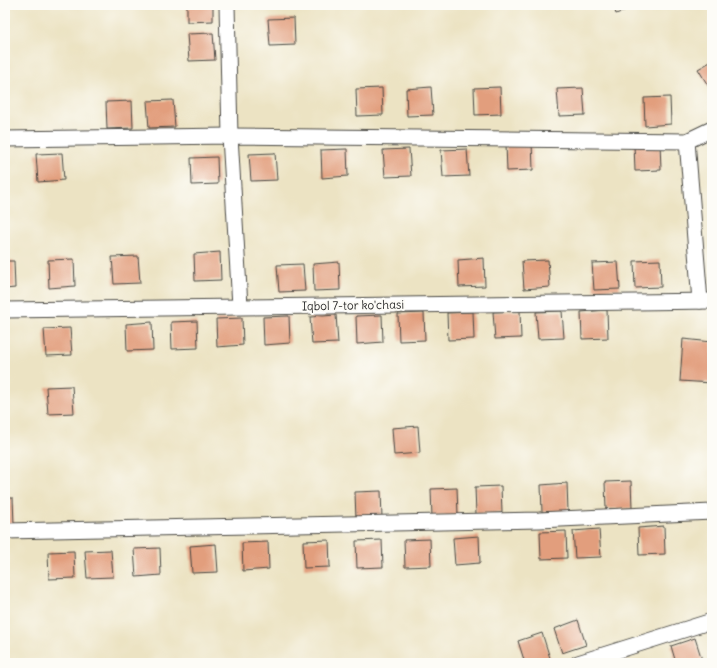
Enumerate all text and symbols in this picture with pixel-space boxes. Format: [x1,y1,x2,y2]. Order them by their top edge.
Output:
street label: Iqbol 7-tor ko'chasi [302,297,404,313]

